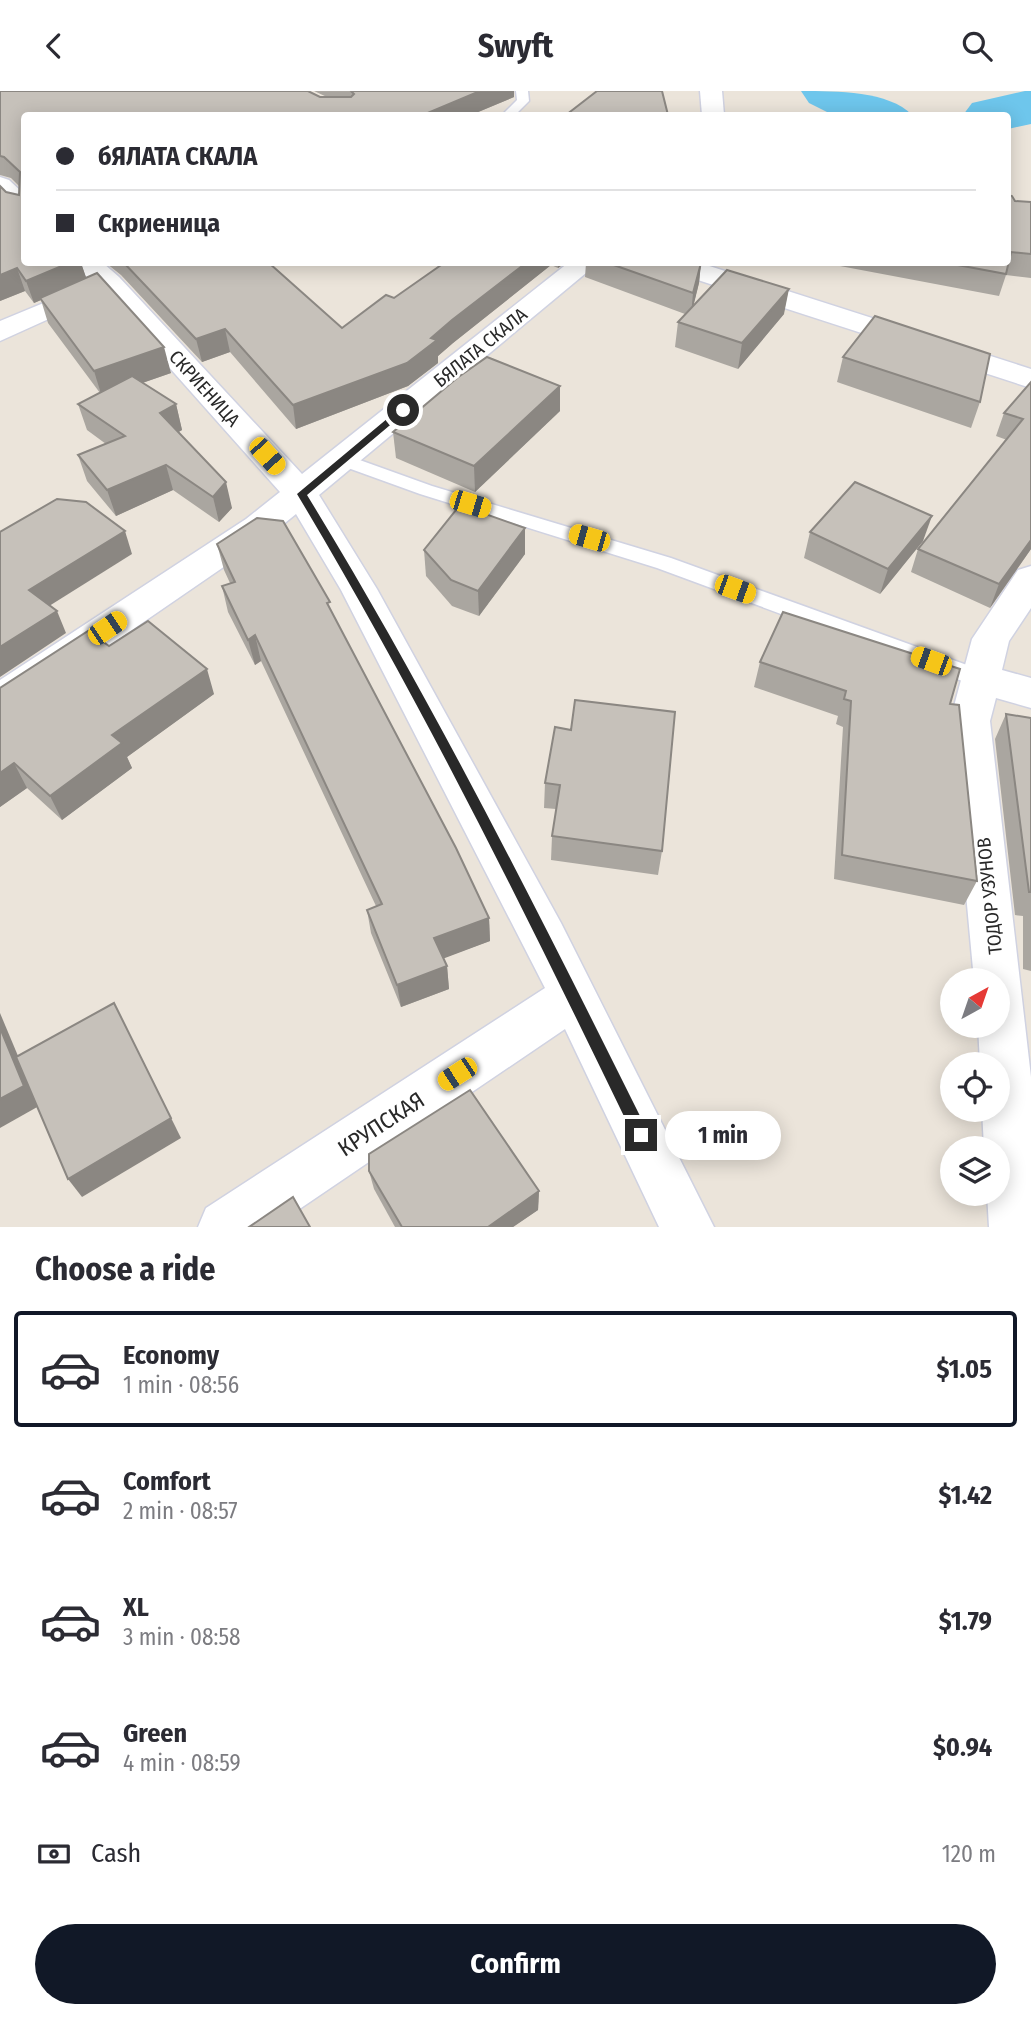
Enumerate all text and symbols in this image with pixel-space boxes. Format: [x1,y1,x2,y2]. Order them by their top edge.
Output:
icon: back [35,27,73,65]
text: Swyft [478,27,553,65]
icon: search [958,27,996,65]
text: бЯЛАТА СКАЛА [98,141,257,172]
text: Скриеница [98,208,220,239]
street label: БЯЛАТА СКАЛА [429,303,532,392]
street label: СКРИЕНИЦА [164,345,245,431]
route start [387,394,419,426]
car [246,433,289,479]
car [447,488,494,520]
car [566,522,613,554]
car [712,572,759,606]
car [84,608,131,648]
car [908,644,955,678]
street label: ТОДОР УЗУНОВ [972,837,1007,955]
north arrow [940,968,1010,1038]
map controls [940,968,1010,1206]
button: locate [940,1052,1010,1122]
car [434,1054,481,1094]
street label: КРУПСКАЯ [332,1086,430,1162]
callout: 1 min [666,1111,781,1159]
route end [625,1119,657,1151]
text: 1 min [698,1121,748,1149]
button: layers [940,1136,1010,1206]
text: Choose a ride [35,1250,216,1288]
icon: car [39,1338,102,1401]
text: Economy [123,1340,219,1371]
text: $1.05 [936,1354,992,1385]
text: 1 min · 08:56 [123,1371,239,1399]
icon: car [39,1464,102,1527]
text: Comfort [123,1466,211,1497]
text: $1.42 [938,1480,992,1511]
text: 2 min · 08:57 [123,1497,238,1525]
icon: car [39,1590,102,1653]
text: XL [123,1592,149,1623]
text: $1.79 [939,1606,992,1637]
text: 3 min · 08:58 [123,1623,241,1651]
icon: car [39,1716,102,1779]
text: Green [123,1718,187,1749]
text: $0.94 [933,1732,992,1763]
text: 4 min · 08:59 [123,1749,241,1777]
icon: cash [35,1835,73,1873]
text: Cash [91,1838,141,1869]
text: 120 m [942,1840,996,1868]
button: Confirm [35,1924,996,2004]

